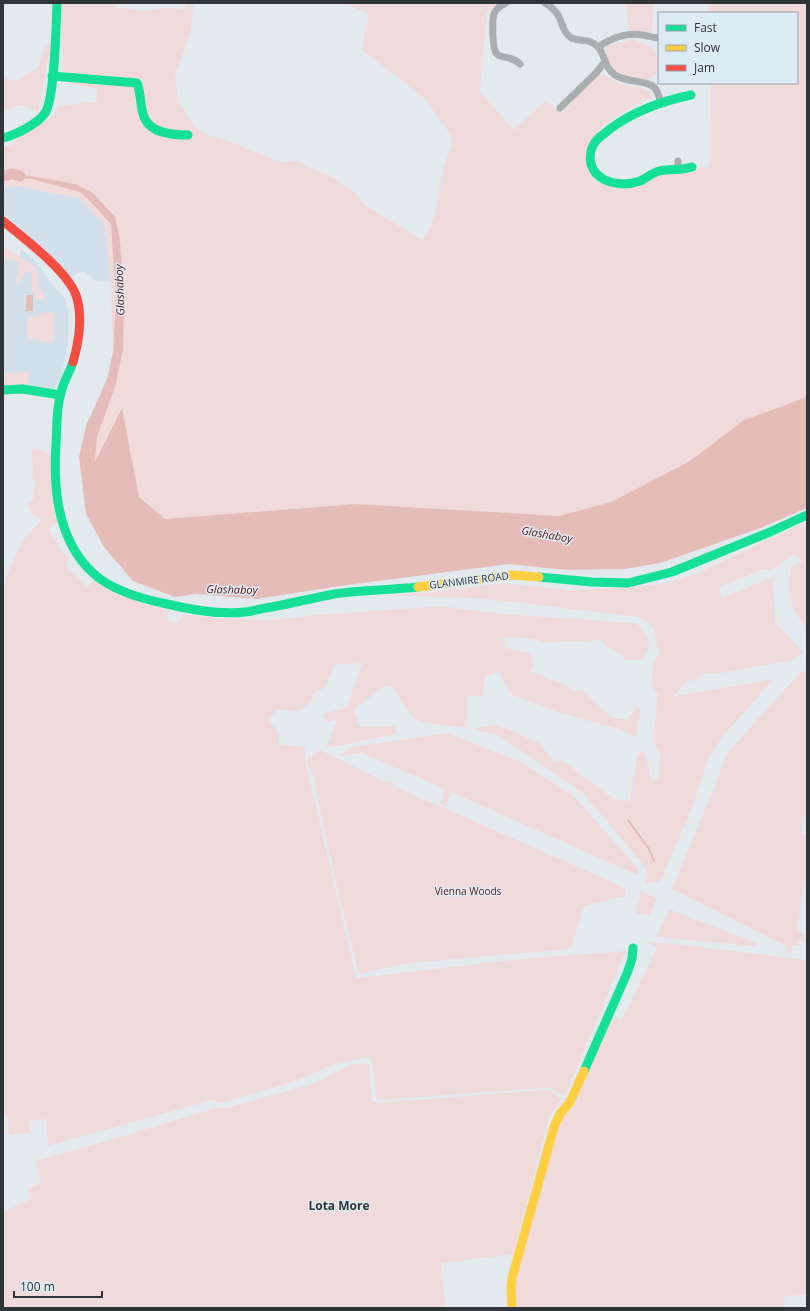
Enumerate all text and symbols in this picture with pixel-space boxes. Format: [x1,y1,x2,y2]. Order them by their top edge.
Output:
legend [658,12,798,84]
text: Fast [694,19,717,36]
text: Slow [694,39,721,56]
text: Jam [693,59,715,76]
water label: Glashaboy [111,263,127,316]
water label: Glashaboy [520,522,575,546]
street label: GLANMIRE ROAD [428,568,510,592]
water label: Glashaboy [206,581,259,597]
park label: Vienna Woods [435,884,502,898]
district label: Lota More [308,1197,370,1214]
scale bar [14,1273,102,1299]
text: 100 m [20,1278,55,1295]

